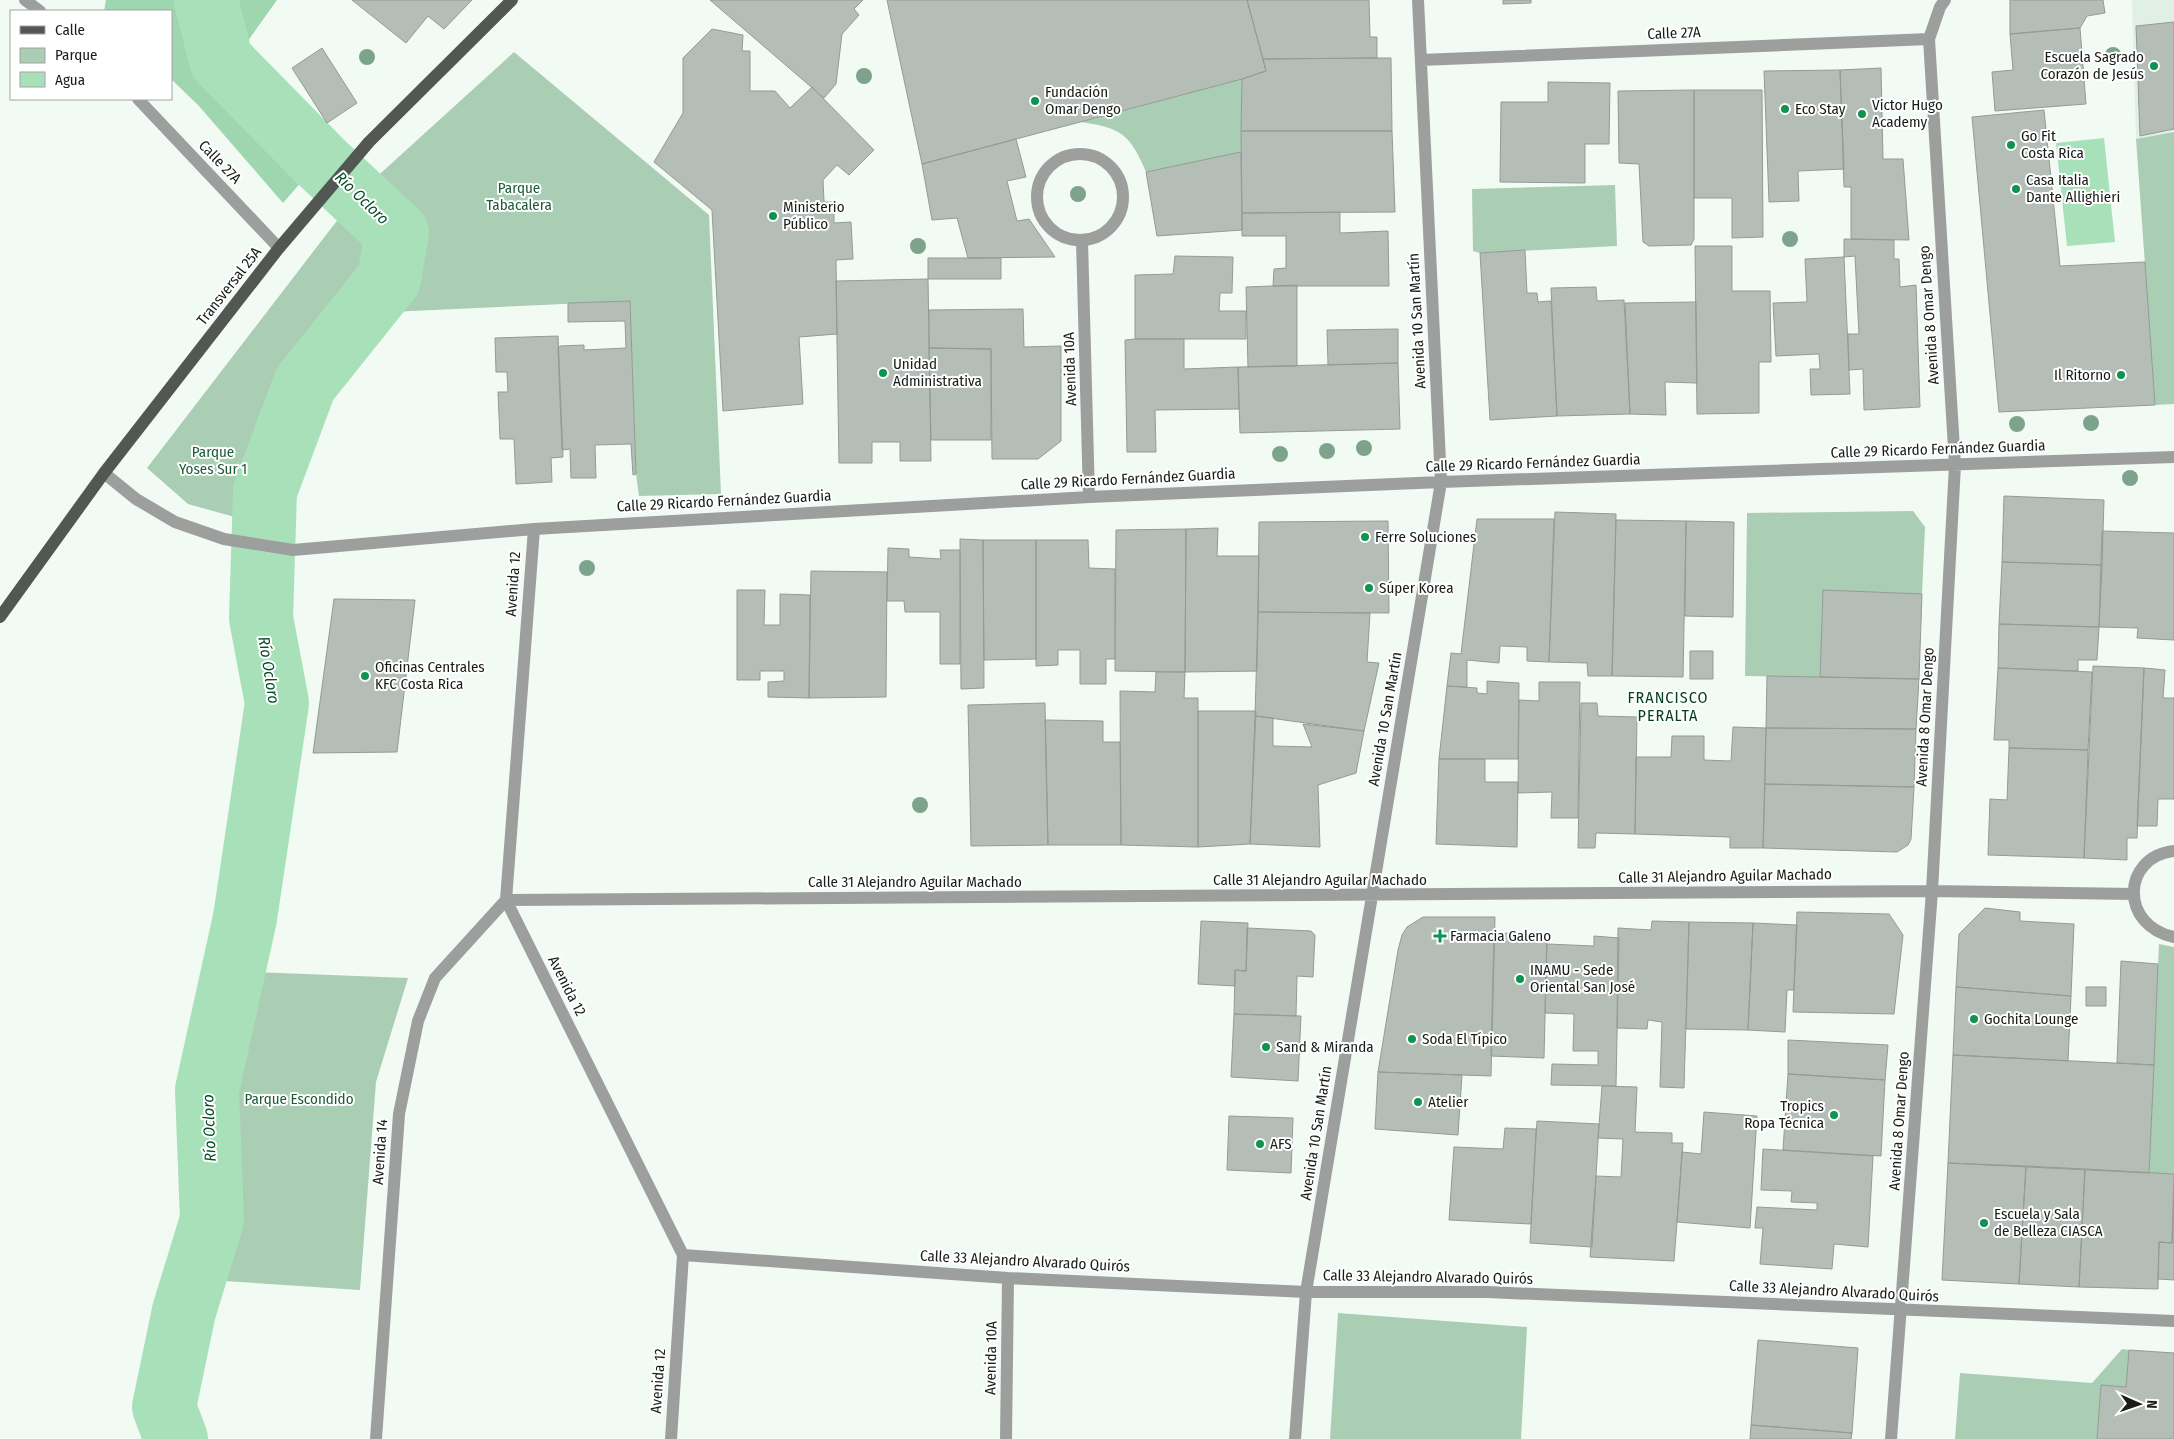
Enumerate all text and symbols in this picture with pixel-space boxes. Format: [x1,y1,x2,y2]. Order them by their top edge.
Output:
legend [10,10,172,100]
text: Calle [55,21,85,39]
street label: Calle 27A [1647,23,1701,43]
text: Parque [55,46,98,64]
place label: Escuela Sagrado Corazón de Jesús [2040,48,2144,83]
marker: Escuela Sagrado Corazón de Jesús [2148,60,2160,72]
text: Agua [55,71,85,89]
place label: Fundación Omar Dengo [1045,83,1121,118]
marker: Fundación Omar Dengo [1029,95,1041,107]
place label: Victor Hugo Academy [1872,96,1943,131]
place label: Eco Stay [1795,100,1846,118]
marker: Eco Stay [1779,103,1791,115]
marker: Victor Hugo Academy [1856,108,1868,120]
place label: Go Fit Costa Rica [2021,127,2084,162]
street label: Calle 27A [195,137,245,188]
marker: Go Fit Costa Rica [2005,139,2017,151]
water label: Río Ocloro [331,168,393,228]
place label: Casa Italia Dante Allighieri [2026,171,2120,206]
park label: Parque Tabacalera [486,179,552,214]
marker: Casa Italia Dante Allighieri [2010,183,2022,195]
place label: Ministerio Público [783,198,845,233]
marker: Ministerio Público [767,210,779,222]
street label: Transversal 25A [193,243,265,329]
street label: Avenida 8 Omar Dengo [1915,245,1943,385]
street label: Avenida 10 San Martín [1404,253,1430,389]
street label: Avenida 10A [1060,332,1080,406]
place label: Unidad Administrativa [893,355,982,390]
place label: Il Ritorno [2054,366,2111,384]
marker: Unidad Administrativa [877,367,889,379]
marker: Il Ritorno [2115,369,2127,381]
street label: Calle 29 Ricardo Fernández Guardia [1830,436,2046,462]
park label: Parque Yoses Sur 1 [179,443,247,478]
street label: Calle 29 Ricardo Fernández Guardia [1425,450,1641,476]
street label: Calle 29 Ricardo Fernández Guardia [1020,464,1236,494]
street label: Calle 29 Ricardo Fernández Guardia [616,486,832,516]
place label: Ferre Soluciones [1375,528,1476,546]
marker: Ferre Soluciones [1359,531,1371,543]
street label: Avenida 12 [502,551,524,617]
place label: Súper Korea [1379,579,1454,597]
marker: Súper Korea [1363,582,1375,594]
water label: Río Ocloro [254,635,284,705]
street label: Avenida 8 Omar Dengo [1912,647,1938,787]
street label: Avenida 10 San Martín [1364,651,1406,787]
place label: Oficinas Centrales KFC Costa Rica [375,658,485,693]
marker: Oficinas Centrales KFC Costa Rica [359,670,371,682]
district label: FRANCISCO PERALTA [1628,688,1708,725]
street label: Calle 31 Alejandro Aguilar Machado [1618,865,1832,887]
street label: Calle 31 Alejandro Aguilar Machado [1213,871,1427,889]
street label: Calle 31 Alejandro Aguilar Machado [808,873,1022,891]
place label: Farmacia Galeno [1450,927,1551,945]
marker: Farmacia Galeno [1434,930,1446,942]
street label: Avenida 12 [544,953,590,1019]
place label: INAMU - Sede Oriental San José [1530,961,1635,996]
marker: INAMU - Sede Oriental San José [1514,973,1526,985]
place label: Gochita Lounge [1984,1010,2078,1028]
marker: Gochita Lounge [1968,1013,1980,1025]
place label: Soda El Típico [1422,1030,1507,1048]
marker: Soda El Típico [1406,1033,1418,1045]
place label: Sand & Miranda [1276,1038,1374,1056]
marker: Sand & Miranda [1260,1041,1272,1053]
street label: Avenida 8 Omar Dengo [1885,1051,1913,1191]
street label: Avenida 10 San Martín [1296,1065,1336,1201]
park label: Parque Escondido [244,1090,354,1108]
place label: Atelier [1428,1093,1469,1111]
water label: Río Ocloro [198,1094,220,1162]
marker: Atelier [1412,1096,1424,1108]
place label: Tropics Ropa Técnica [1744,1097,1824,1132]
marker: Tropics Ropa Técnica [1828,1109,1840,1121]
street label: Avenida 14 [369,1119,391,1185]
place label: AFS [1270,1135,1292,1153]
marker: AFS [1254,1138,1266,1150]
place label: Escuela y Sala de Belleza CIASCA [1994,1205,2103,1240]
marker: Escuela y Sala de Belleza CIASCA [1978,1217,1990,1229]
street label: Calle 33 Alejandro Alvarado Quirós [920,1247,1130,1275]
street label: Calle 33 Alejandro Alvarado Quirós [1323,1266,1533,1288]
street label: Calle 33 Alejandro Alvarado Quirós [1729,1277,1939,1305]
street label: Avenida 10A [981,1321,1001,1395]
street label: Avenida 12 [647,1348,669,1414]
north arrow [2114,1379,2164,1429]
text: N [2143,1400,2160,1409]

